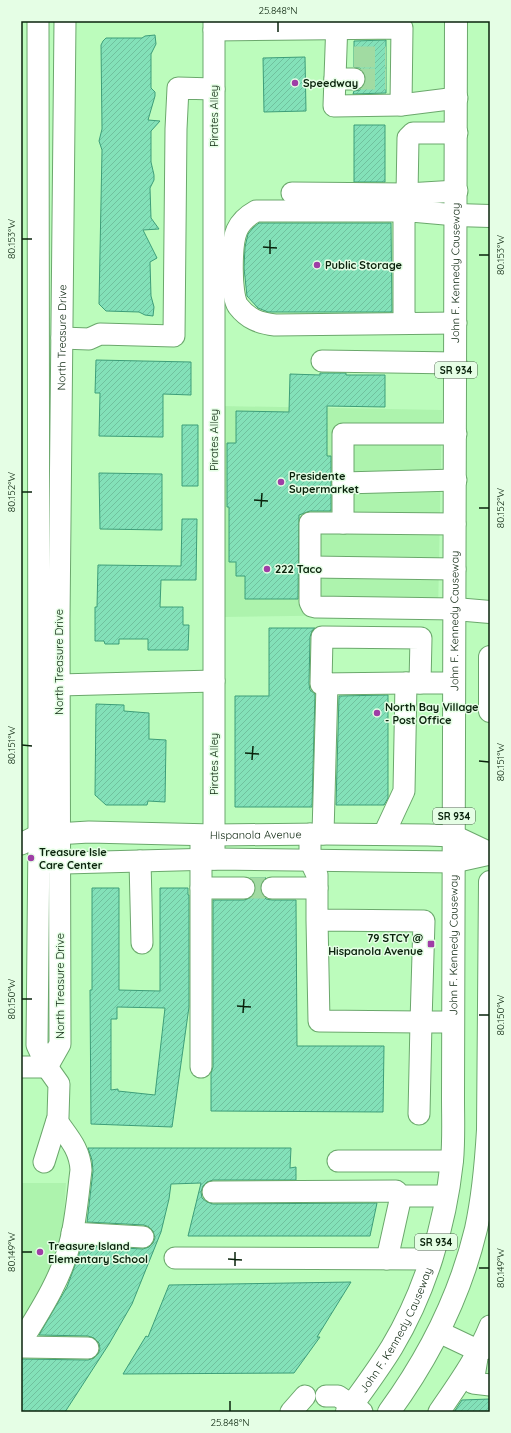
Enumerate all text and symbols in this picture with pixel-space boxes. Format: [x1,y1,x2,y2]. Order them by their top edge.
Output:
text: 25.848°N [258,4,298,17]
place label: Speedway [303,76,358,90]
marker: Speedway [290,78,300,88]
street label: Pirates Alley [207,85,221,147]
street label: John F. Kennedy Causeway [448,203,462,343]
text: 80.153°W [5,219,18,259]
text: 80.153°W [494,235,507,275]
place label: Public Storage [325,258,403,272]
marker: Public Storage [312,260,322,270]
street label: North Treasure Drive [54,284,69,391]
road number: SR 934 [435,362,477,378]
street label: Pirates Alley [207,409,221,471]
place label: Presidente Supermarket [289,469,359,496]
text: 80.152°W [5,471,18,512]
marker: Presidente Supermarket [276,477,286,487]
text: 80.152°W [494,487,507,528]
street label: John F. Kennedy Causeway [447,551,462,691]
place label: 222 Taco [275,562,322,576]
marker: 222 Taco [262,564,272,574]
street label: North Treasure Drive [52,609,66,715]
place label: North Bay Village - Post Office [385,700,479,727]
marker: North Bay Village - Post Office [372,708,382,718]
text: 80.151°W [5,725,18,764]
street label: Pirates Alley [207,733,221,795]
text: 80.151°W [494,742,507,781]
road number: SR 934 [433,808,475,824]
street label: Hispanola Avenue [210,827,302,842]
place label: Treasure Isle Care Center [39,845,107,872]
marker: Treasure Isle Care Center [26,853,36,863]
street label: John F. Kennedy Causeway [446,875,461,1015]
place label: 79 STCY @ Hispanola Avenue [328,931,424,958]
street label: North Treasure Drive [53,933,67,1039]
marker: 79 STCY @ Hispanola Avenue [426,939,436,949]
text: 80.150°W [5,978,18,1019]
text: 80.150°W [494,994,507,1035]
text: 80.149°W [5,1232,18,1272]
road number: SR 934 [415,1234,457,1250]
place label: Treasure Island Elementary School [48,1239,148,1266]
marker: Treasure Island Elementary School [35,1247,45,1257]
text: 80.149°W [494,1248,507,1288]
street label: John F. Kennedy Causeway [356,1266,435,1395]
text: 25.848°N [210,1416,250,1429]

